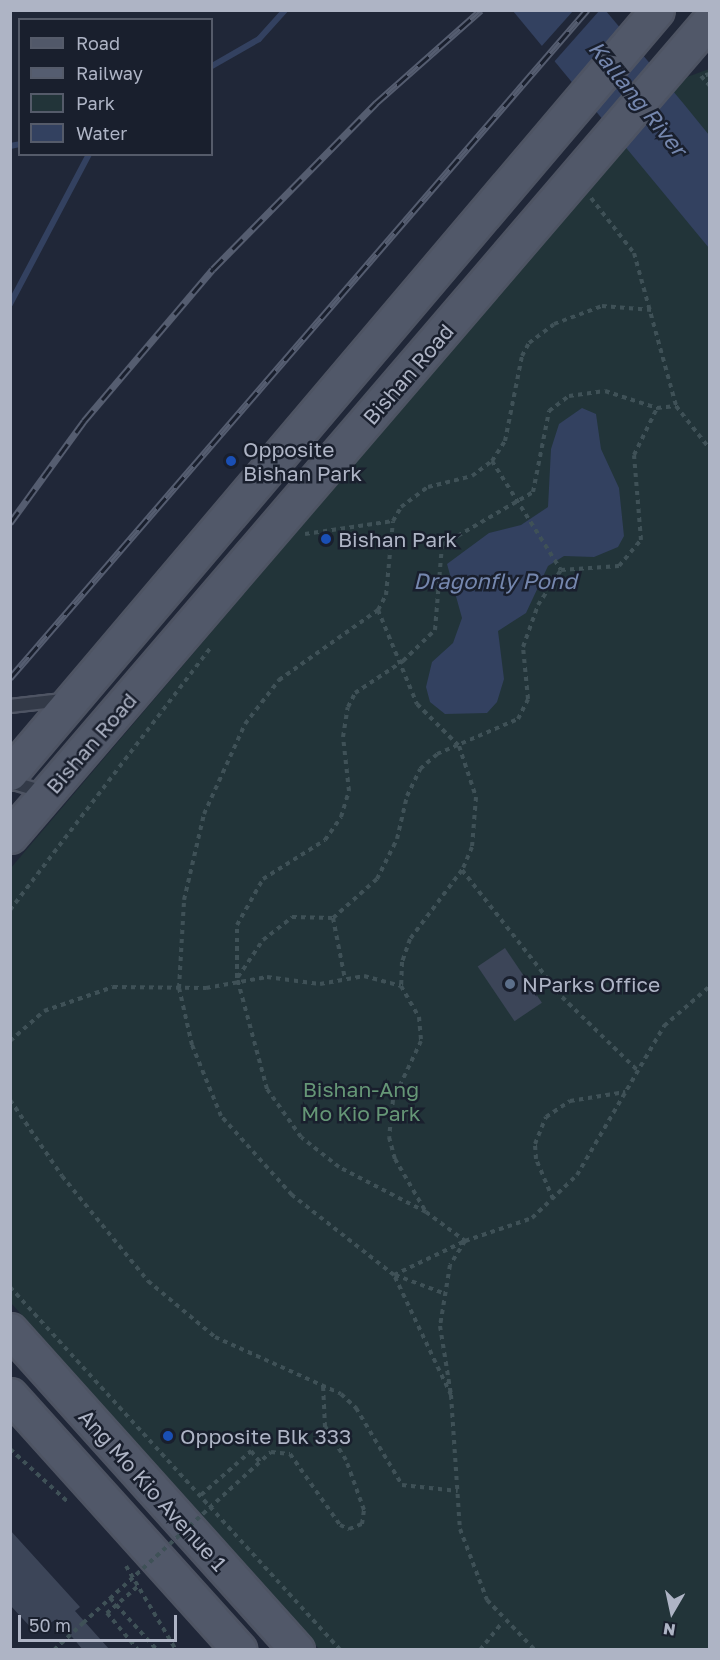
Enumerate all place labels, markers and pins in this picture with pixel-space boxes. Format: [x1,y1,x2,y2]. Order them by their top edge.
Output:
place label: Opposite Bishan Park [243,436,362,486]
marker: Opposite Bishan Park [224,454,238,468]
place label: Bishan Park [338,526,457,552]
marker: Bishan Park [319,532,333,546]
place label: NParks Office [522,971,660,997]
marker: NParks Office [503,977,517,991]
place label: Opposite Blk 333 [180,1423,351,1449]
marker: Opposite Blk 333 [161,1429,175,1443]

